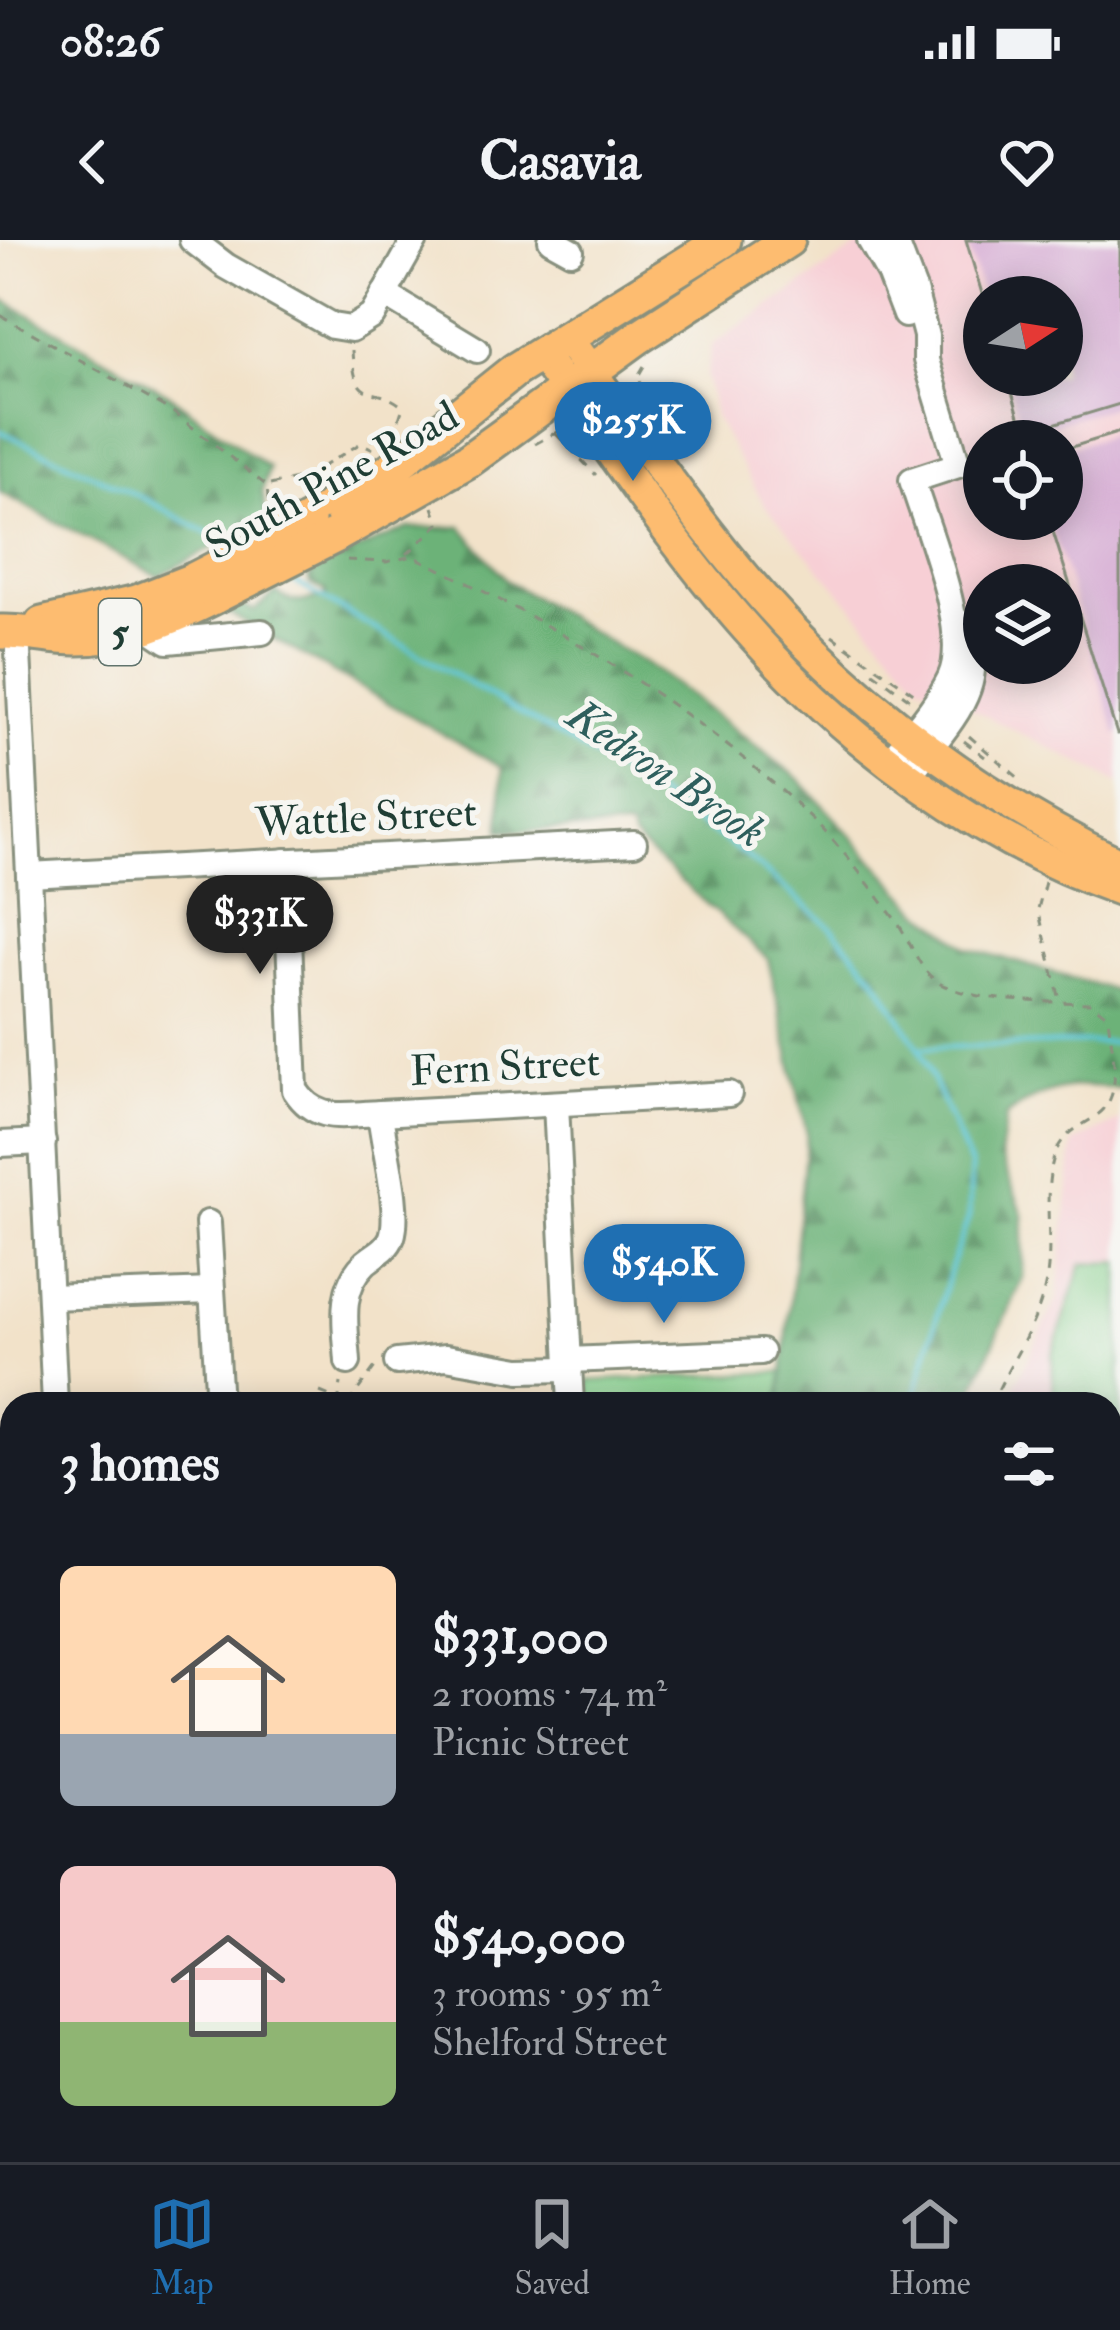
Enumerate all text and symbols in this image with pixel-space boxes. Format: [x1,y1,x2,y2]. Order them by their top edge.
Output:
text: 08:26 [60,14,161,70]
text: Casavia [479,128,641,196]
icon: back [60,129,126,195]
icon: heart [994,129,1060,195]
north arrow [963,276,1083,396]
map controls [963,276,1083,684]
pin: $255K [549,382,717,484]
street label: South Pine Road [196,390,468,572]
text: $255K [581,396,685,445]
button: locate [963,420,1083,540]
button: layers [963,564,1083,684]
road number: 5 [99,599,141,665]
water label: Kedron Brook [555,686,776,861]
street label: Wattle Street [253,786,478,850]
pin: $331K [176,875,344,977]
text: $331K [213,889,307,938]
street label: Fern Street [409,1036,601,1098]
pin: $540K [580,1224,748,1326]
text: $540K [611,1238,717,1287]
icon: filters [996,1431,1062,1497]
text: 3 homes [60,1432,220,1496]
text: $331,000 [432,1605,609,1669]
icon: home [156,1614,300,1758]
text: 2 rooms · 74 m² [432,1669,667,1718]
text: Picnic Street [432,1718,629,1767]
text: $540,000 [432,1905,626,1969]
icon: home [156,1914,300,2058]
text: 3 rooms · 95 m² [432,1969,661,2018]
text: Shelford Street [432,2018,667,2067]
tab: Map [149,2191,215,2304]
tab: Saved [514,2191,590,2304]
tab: Home [889,2191,971,2304]

